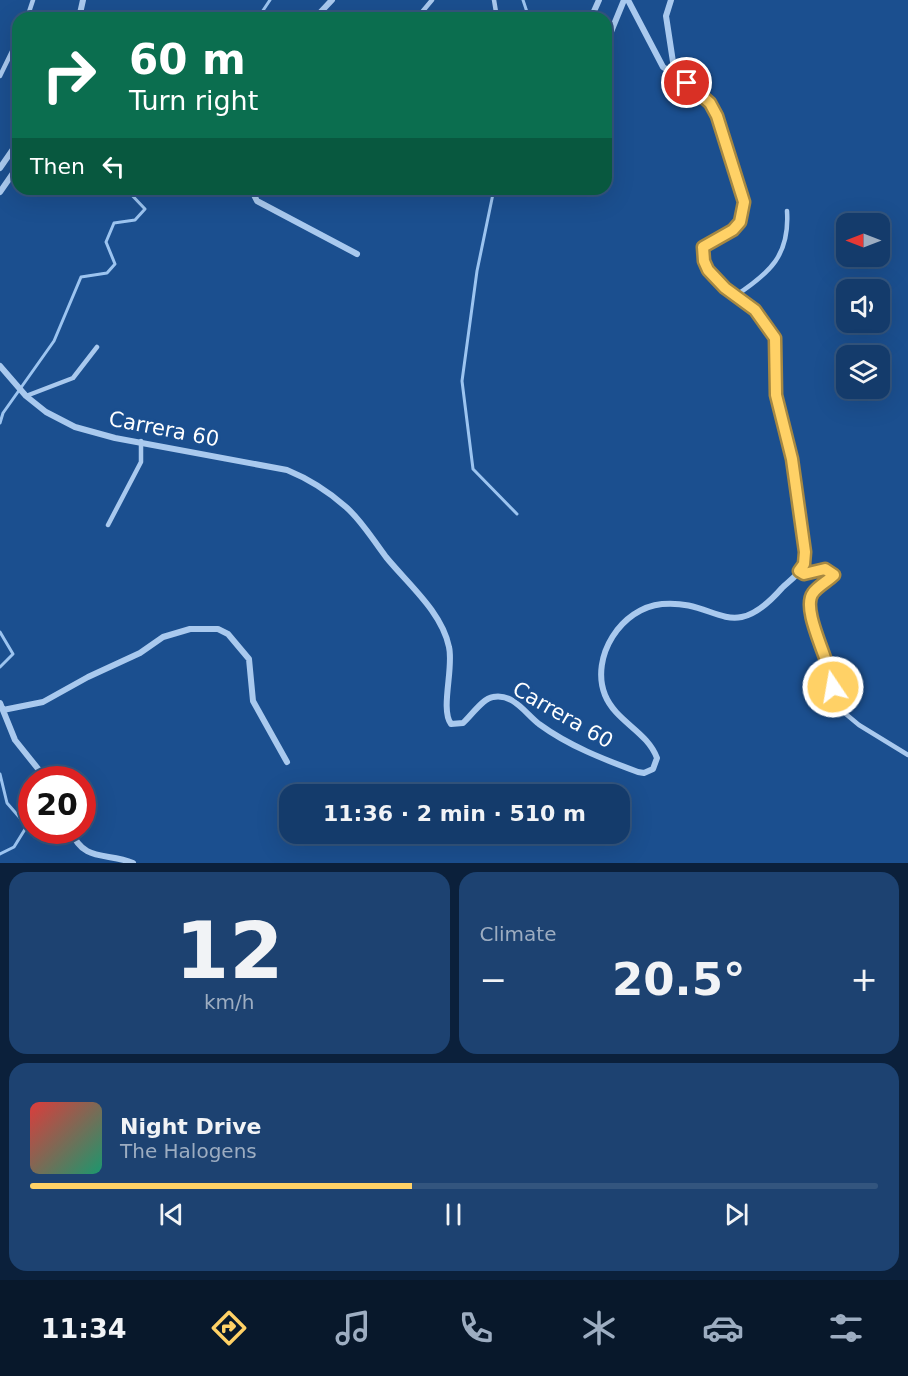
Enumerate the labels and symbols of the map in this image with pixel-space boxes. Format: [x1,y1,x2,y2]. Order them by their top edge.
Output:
pin [661,57,712,108]
north arrow [836,213,890,267]
street label: Carrera 60 [107,407,221,451]
position arrow [801,655,865,719]
street label: Carrera 60 [509,677,617,753]
speed limit sign: 20 [18,766,96,844]

